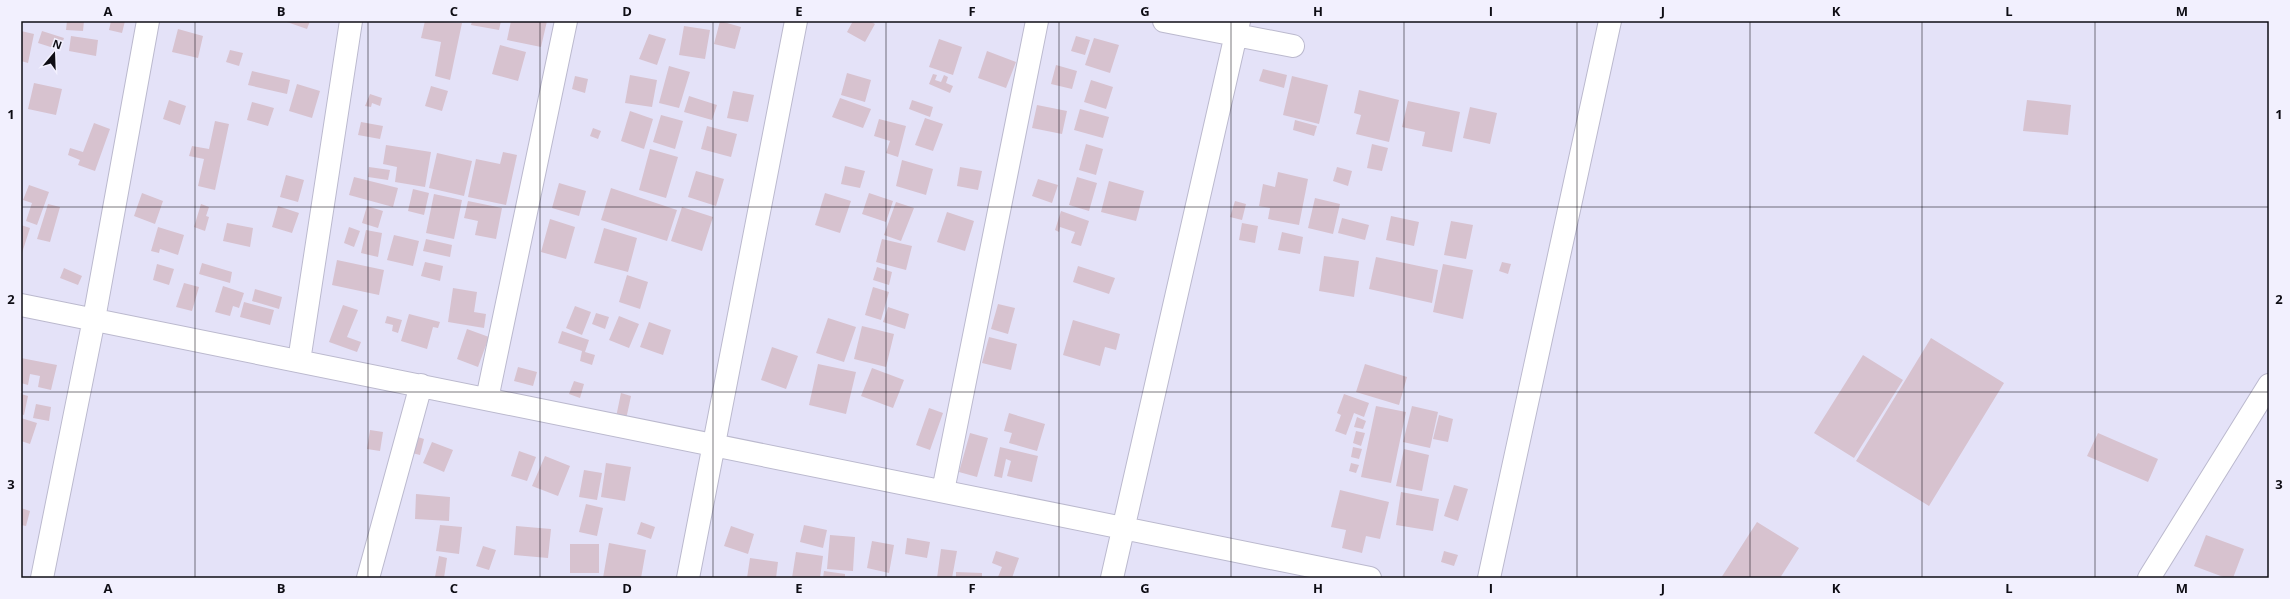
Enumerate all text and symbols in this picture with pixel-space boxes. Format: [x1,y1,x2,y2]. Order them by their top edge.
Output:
text: A [104,2,113,20]
text: B [277,2,286,20]
text: C [450,2,458,20]
text: D [622,2,632,20]
text: E [795,2,803,20]
text: F [968,2,976,20]
text: G [1140,2,1150,20]
text: H [1313,2,1323,20]
text: I [1489,2,1493,20]
text: J [1660,2,1665,20]
text: K [1832,2,1841,20]
text: L [2005,2,2013,20]
text: M [2176,2,2188,20]
north arrow [34,34,74,74]
text: N [51,36,64,53]
text: 1 [7,105,15,123]
text: 1 [2275,105,2283,123]
text: 2 [7,290,15,308]
text: 2 [2275,290,2283,308]
text: 3 [7,475,15,493]
text: 3 [2275,475,2283,493]
text: A [104,579,113,597]
text: B [277,579,286,597]
text: C [450,579,458,597]
text: D [622,579,632,597]
text: E [795,579,803,597]
text: F [968,579,976,597]
text: G [1140,579,1150,597]
text: H [1313,579,1323,597]
text: I [1489,579,1493,597]
text: J [1660,579,1665,597]
text: K [1832,579,1841,597]
text: L [2005,579,2013,597]
text: M [2176,579,2188,597]

